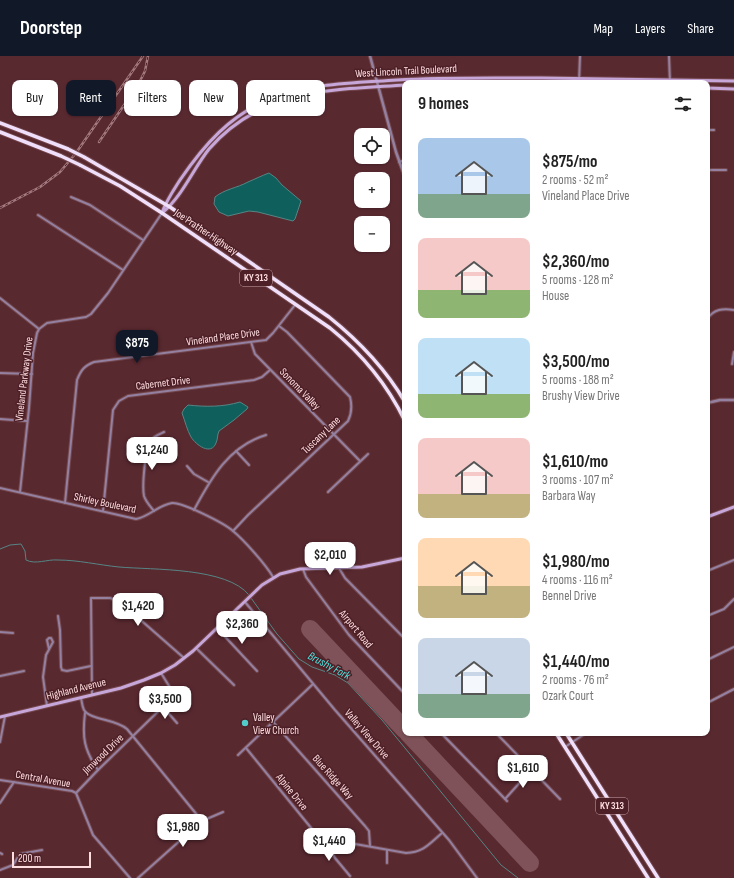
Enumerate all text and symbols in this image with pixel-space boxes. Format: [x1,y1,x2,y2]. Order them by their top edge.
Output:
text: Doorstep [20,17,82,40]
text: Map [593,20,613,37]
text: Layers [635,20,665,37]
text: Share [687,20,714,37]
street label: West Lincoln Trail Boulevard [355,62,458,80]
chip: Buy [12,80,58,116]
chip: Rent [66,80,116,116]
chip: Filters [124,80,181,116]
chip: New [189,80,238,116]
chip: Apartment [246,80,325,116]
icon: filters [672,93,694,115]
text: 9 homes [418,94,469,114]
map controls [354,128,390,252]
button: locate [354,128,390,164]
text: $875/mo [542,152,597,172]
icon: home [450,154,498,202]
button: + [354,172,390,208]
text: 2 rooms · 52 m² [542,172,609,188]
text: Vineland Place Drive [542,188,630,204]
street label: Joe Prather Highway [171,206,241,258]
button: − [354,216,390,252]
text: $2,360/mo [542,252,610,272]
icon: home [450,254,498,302]
road number: KY 313 [240,270,272,286]
text: 5 rooms · 128 m² [542,272,614,288]
text: House [542,288,569,304]
street label: Vineland Place Drive [185,325,261,349]
pin: $875 [113,330,161,364]
text: $875 [125,335,149,351]
street label: Vineland Parkway Drive [12,336,36,422]
text: $3,500/mo [542,352,610,372]
icon: home [450,354,498,402]
street label: Sonoma Valley [277,365,324,413]
text: 5 rooms · 188 m² [542,372,614,388]
street label: Cabernet Drive [135,373,191,393]
text: Brushy View Drive [542,388,620,404]
street label: Tuscany Lane [299,413,343,457]
pin: $1,240 [119,437,185,471]
text: $1,240 [136,442,168,458]
text: $1,610/mo [542,452,608,472]
icon: home [450,454,498,502]
text: 3 rooms · 107 m² [542,472,614,488]
text: Barbara Way [542,488,596,504]
street label: Shirley Boulevard [73,490,138,516]
pin: $2,010 [297,542,363,576]
text: $2,010 [314,547,346,563]
text: $1,980/mo [542,552,610,572]
icon: home [450,554,498,602]
text: 4 rooms · 116 m² [542,572,613,588]
text: Bennel Drive [542,588,597,604]
pin: $1,420 [105,593,171,627]
text: $1,420 [121,598,155,614]
street label: Airport Road [336,607,376,651]
pin: $2,360 [209,611,275,645]
text: $2,360 [225,616,259,632]
water label: Brushy Fork [305,649,353,684]
text: $1,440/mo [542,652,610,672]
icon: home [450,654,498,702]
text: 2 rooms · 76 m² [542,672,609,688]
street label: Highland Avenue [45,675,107,703]
pin: $3,500 [132,686,198,720]
text: Ozark Court [542,688,594,704]
text: $3,500 [148,691,182,707]
street label: Valley View Drive [342,706,392,762]
place label: Valley View Church [253,711,299,737]
marker: Valley View Church [240,718,250,728]
street label: Jimwood Drive [79,731,126,777]
street label: Blue Ridge Way [310,752,357,802]
pin: $1,610 [490,755,556,789]
text: $1,610 [507,760,539,776]
street label: Central Avenue [14,768,72,790]
street label: Alpine Drive [273,770,311,813]
road number: KY 313 [596,798,628,814]
pin: $1,980 [150,814,216,848]
text: $1,980 [166,819,200,835]
pin: $1,440 [296,828,362,862]
text: $1,440 [312,833,346,849]
scale bar [12,850,91,869]
text: 200 m [18,852,41,865]

